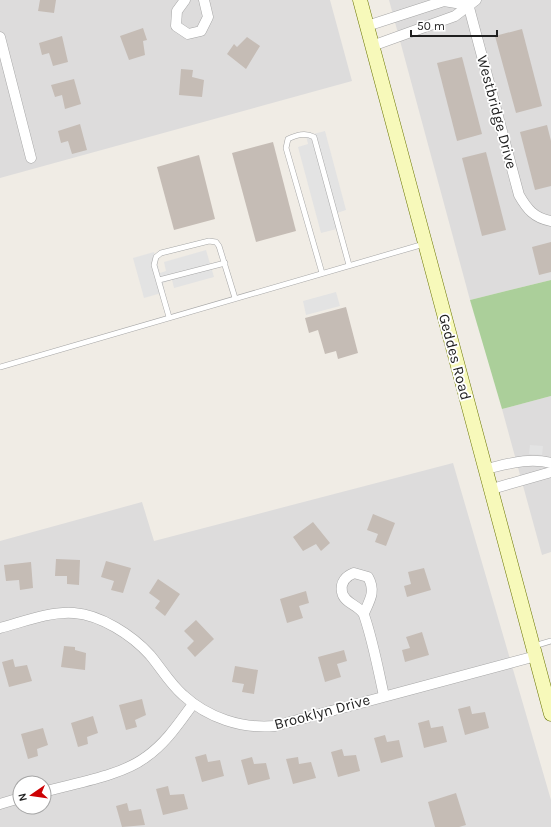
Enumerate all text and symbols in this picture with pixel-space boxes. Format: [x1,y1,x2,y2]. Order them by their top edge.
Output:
scale bar [411,12,497,38]
text: 50 m [417,19,445,33]
street label: Westbridge Drive [473,53,521,171]
street label: Geddes Road [435,312,475,402]
street label: Brooklyn Drive [272,691,372,733]
north arrow [12,775,52,815]
text: N [16,792,30,802]

